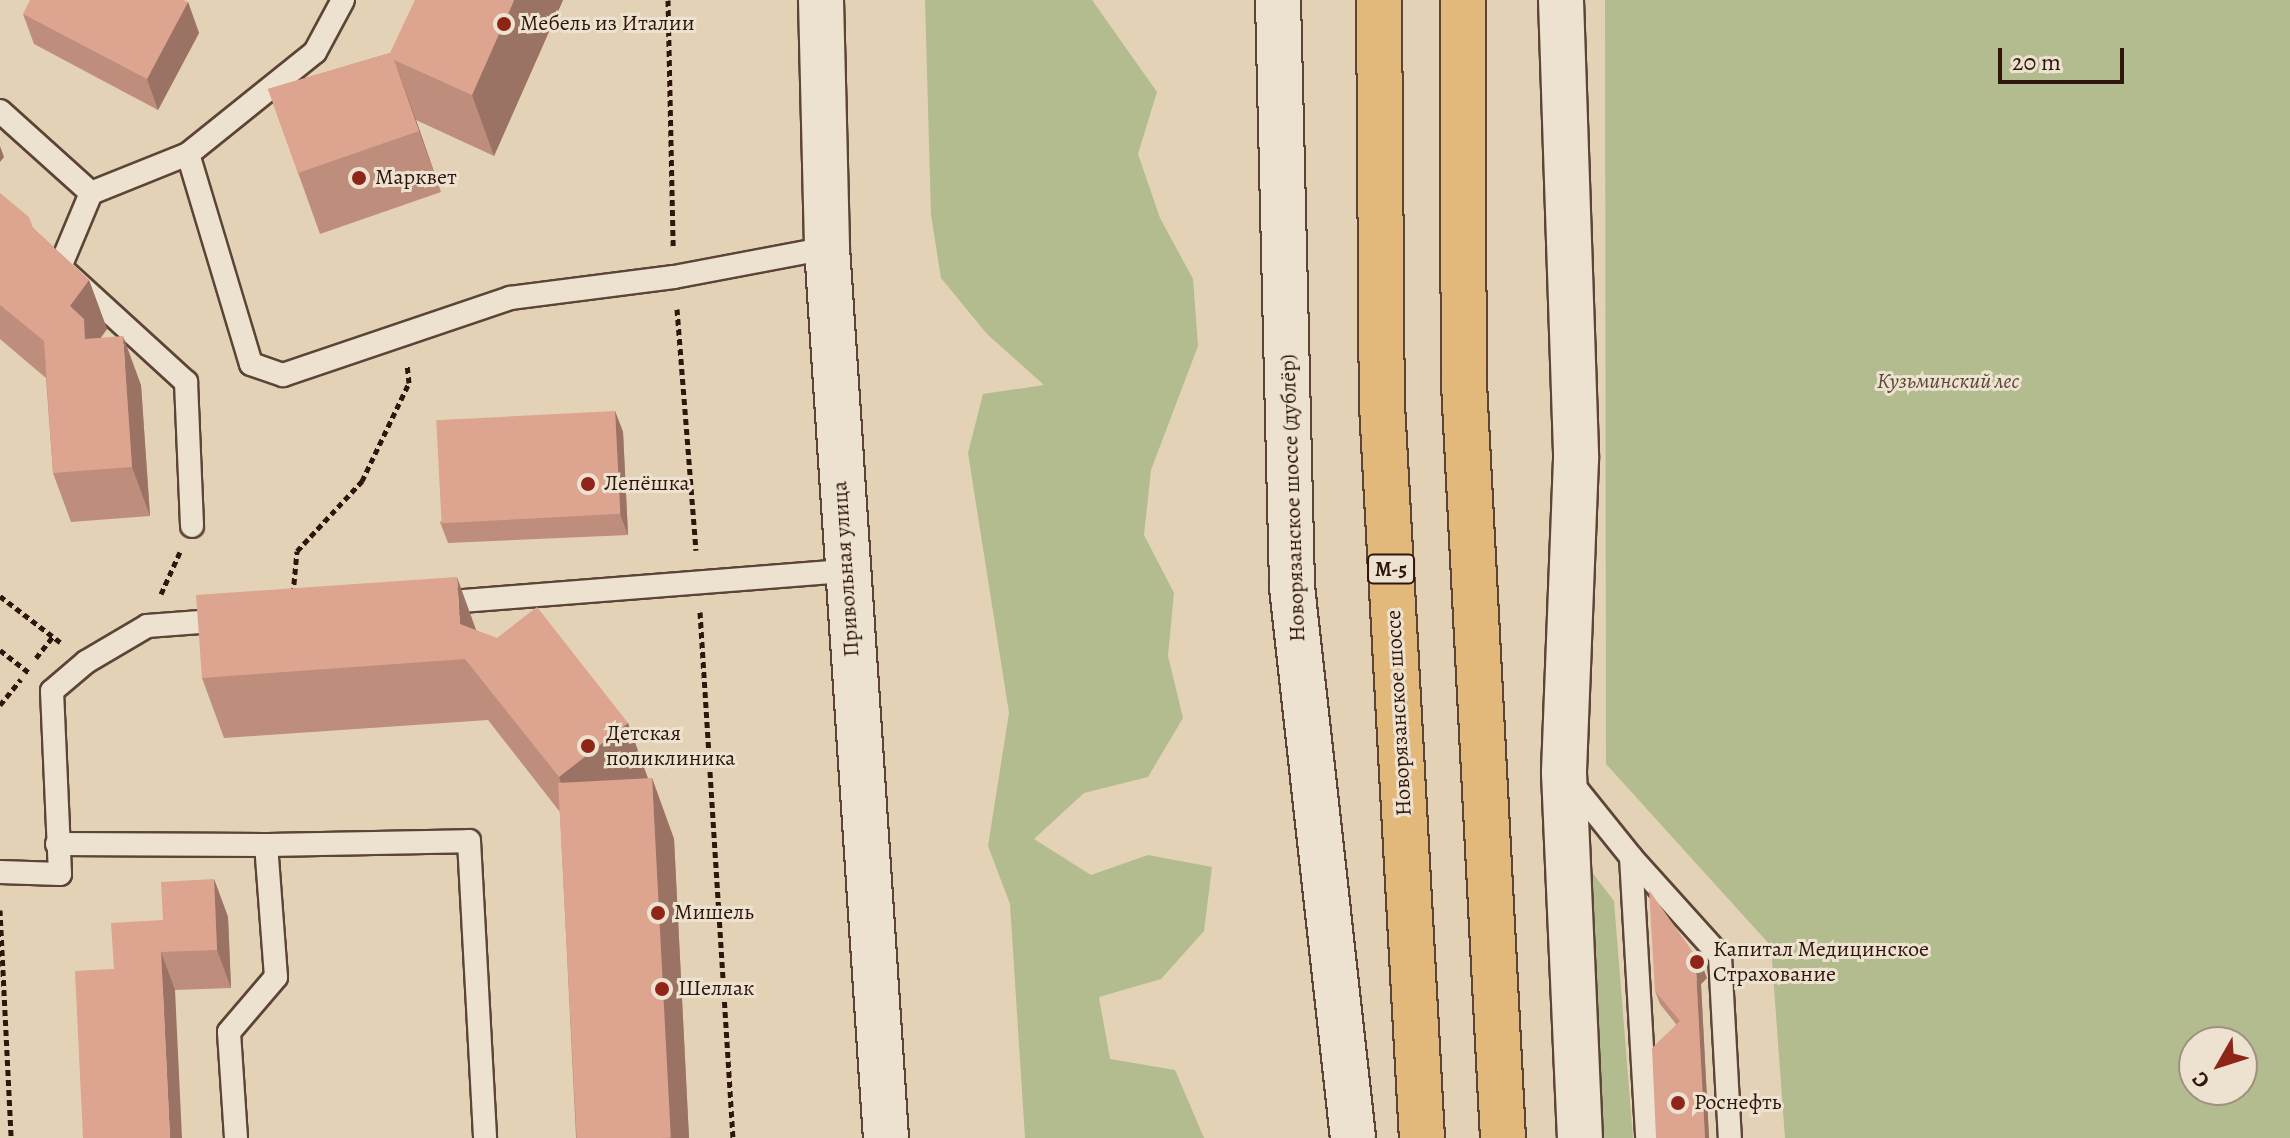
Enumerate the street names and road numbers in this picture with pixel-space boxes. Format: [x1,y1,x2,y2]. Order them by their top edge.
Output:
street label: Новорязанское шоссе (дублёр) [1275,354,1311,642]
street label: Привольная улица [827,480,865,658]
road number: М-5 [1367,553,1415,585]
street label: Новорязанское шоссе [1380,609,1418,817]

